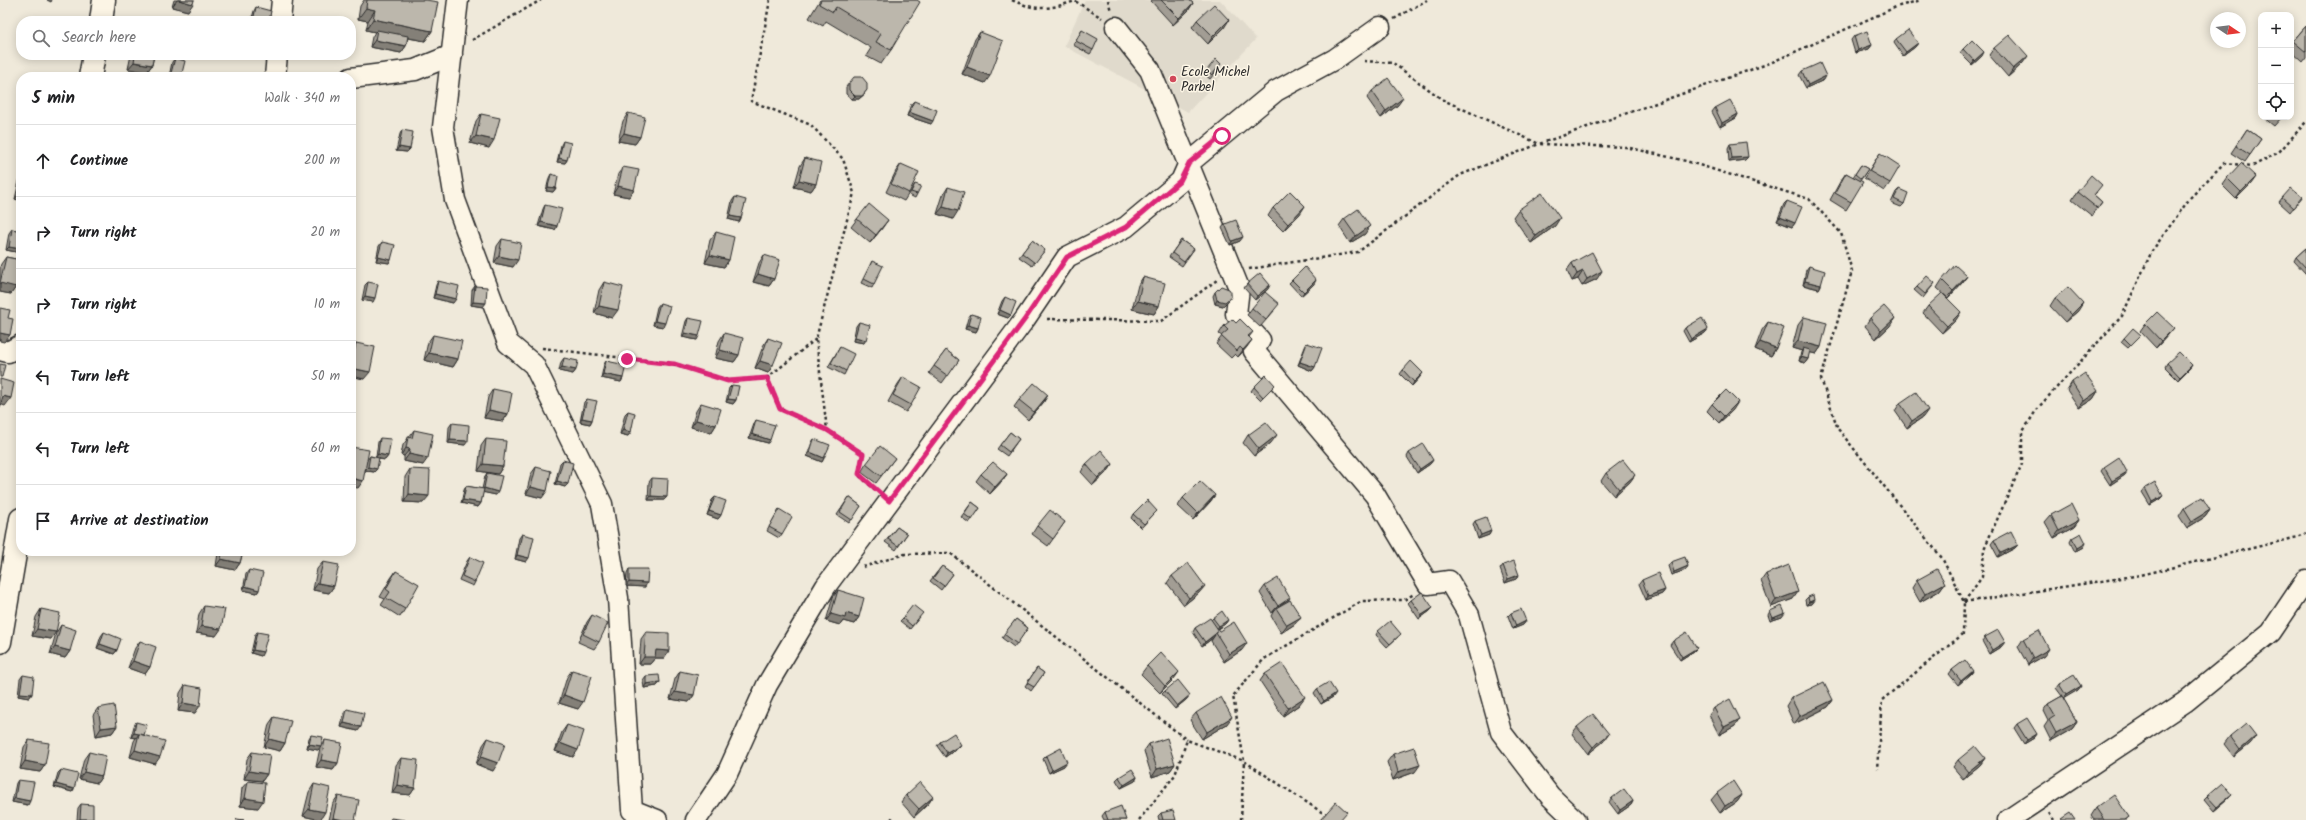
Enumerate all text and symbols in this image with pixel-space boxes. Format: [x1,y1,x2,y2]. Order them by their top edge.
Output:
north arrow [2210,12,2246,48]
map controls [2258,12,2294,120]
button: + [2258,12,2294,48]
search box [16,16,356,60]
text: Search here [62,26,136,50]
icon: search [30,27,52,49]
button: − [2258,48,2294,84]
place label: Ecole Michel Parbel [1181,62,1250,98]
marker: Ecole Michel Parbel [1168,74,1178,84]
button: locate [2258,84,2294,120]
text: 5 min [32,85,75,112]
text: Walk · 340 m [264,88,340,109]
route start [1213,127,1231,145]
text: Continue [70,149,128,173]
icon: ahead [32,150,54,172]
text: 200 m [304,150,340,171]
text: Turn right [70,221,137,245]
icon: right [32,222,54,244]
text: 20 m [310,222,340,243]
text: Turn right [70,293,137,317]
icon: right [32,294,54,316]
text: 10 m [314,294,340,315]
route end [618,350,636,368]
text: Turn left [70,365,130,389]
icon: left [32,366,54,388]
text: 50 m [311,366,340,387]
text: Turn left [70,437,130,461]
icon: left [32,438,54,460]
text: 60 m [311,438,340,459]
text: Arrive at destination [70,509,209,533]
icon: arrive [32,510,54,532]

